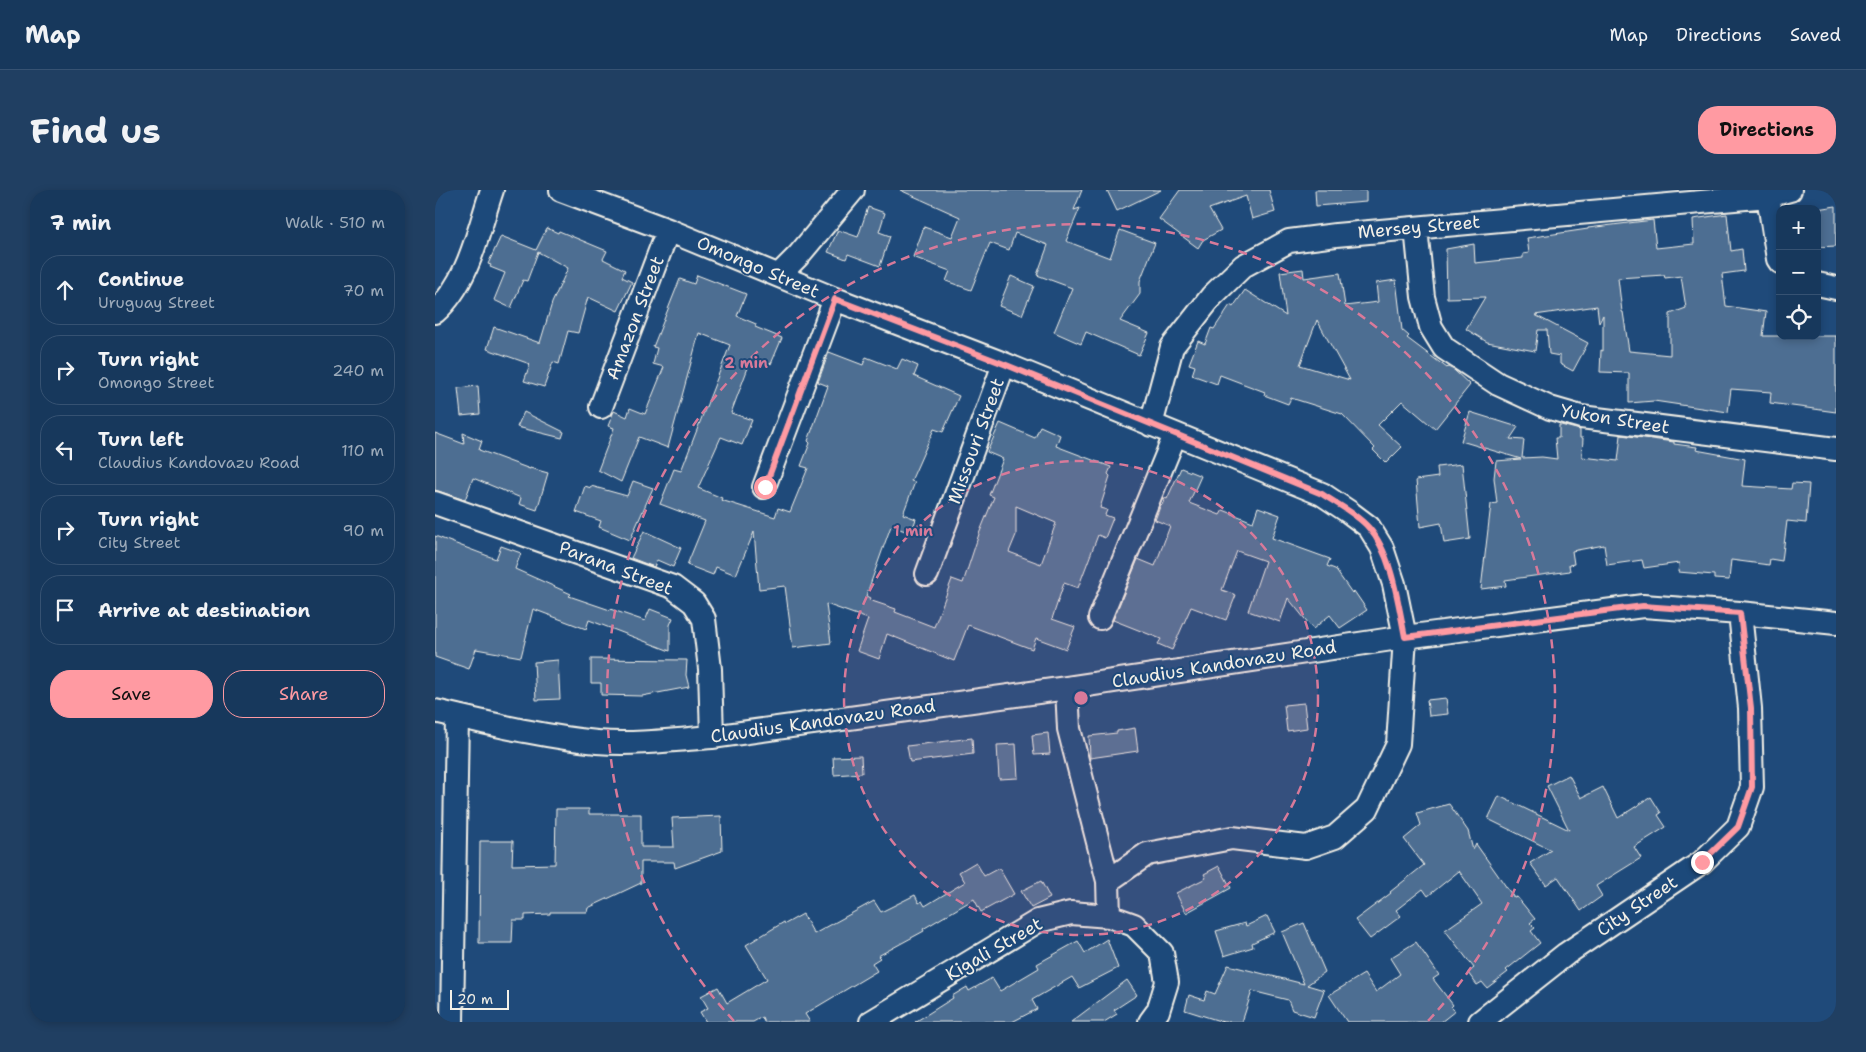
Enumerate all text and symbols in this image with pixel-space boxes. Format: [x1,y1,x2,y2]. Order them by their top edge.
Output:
text: Map [25,19,81,51]
text: Map [1610,23,1648,47]
text: Directions [1676,23,1762,47]
text: Saved [1790,23,1841,47]
button: Directions [1698,106,1836,154]
text: Find us [30,107,161,154]
map controls [1776,205,1821,340]
button: + [1776,205,1821,250]
text: 7 min [50,209,111,237]
street label: Mersey Street [1357,210,1481,244]
text: Walk · 510 m [285,212,385,233]
street label: Omongo Street [693,230,823,304]
button: − [1776,250,1821,295]
street label: Amazon Street [600,253,670,383]
text: Continue [98,267,184,292]
icon: ahead [51,276,79,304]
text: 70 m [343,280,384,301]
text: Uruguay Street [98,292,215,313]
button: locate [1776,295,1821,340]
text: Turn right [98,347,199,372]
text: 2 min [724,353,768,373]
icon: right [51,356,79,384]
text: 240 m [332,360,384,381]
text: Omongo Street [98,372,214,393]
street label: Missouri Street [942,375,1010,507]
street label: Yukon Street [1559,399,1671,439]
text: Turn left [98,427,184,452]
icon: left [51,436,79,464]
text: 110 m [341,440,384,461]
text: Claudius Kandovazu Road [98,452,300,473]
route start [754,476,777,499]
text: Turn right [98,507,199,532]
icon: right [51,516,79,544]
text: 90 m [343,520,384,541]
text: 1 min [893,521,933,541]
text: City Street [98,532,180,553]
street label: Parana Street [556,535,677,601]
icon: arrive [51,596,79,624]
text: Arrive at destination [98,598,310,623]
street label: Claudius Kandovazu Road [1110,634,1338,694]
button: Save [50,670,213,718]
button: Share [223,670,385,718]
centre of rings [1072,689,1090,707]
street label: Claudius Kandovazu Road [709,693,937,749]
route end [1691,851,1714,874]
street label: City Street [1592,870,1682,942]
street label: Kigali Street [941,912,1047,986]
scale bar [450,987,509,1010]
text: 20 m [457,990,493,1008]

